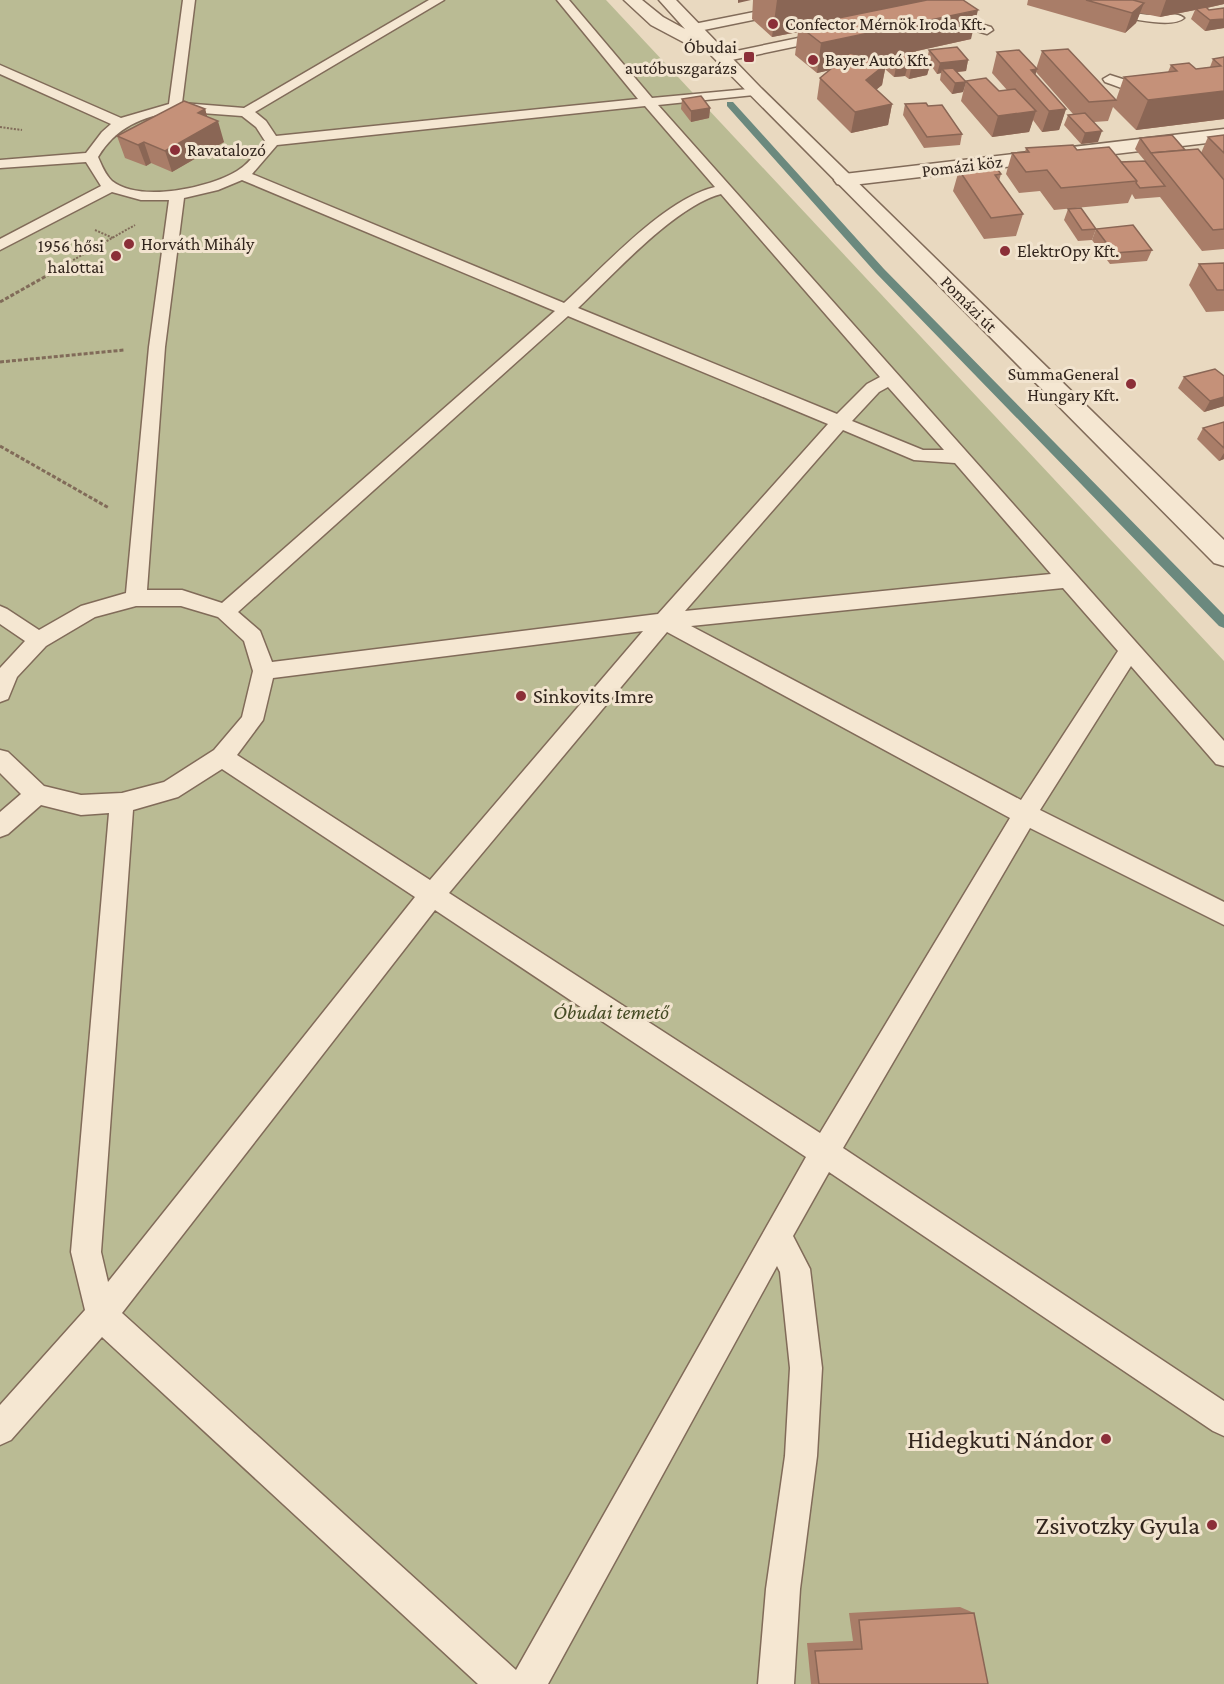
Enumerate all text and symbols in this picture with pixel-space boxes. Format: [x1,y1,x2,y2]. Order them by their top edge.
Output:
place label: Confector Mérnök Iroda Kft. [785,14,986,34]
marker: Confector Mérnök Iroda Kft. [766,17,780,31]
place label: Óbudai autóbuszgarázs [625,37,737,78]
marker: Óbudai autóbuszgarázs [742,50,756,64]
place label: Bayer Autó Kft. [825,50,932,70]
marker: Bayer Autó Kft. [806,53,820,67]
place label: Ravatalozó [187,140,266,160]
marker: Ravatalozó [168,143,182,157]
street label: Pomázi köz [920,151,1004,181]
place label: Horváth Mihály [141,234,255,254]
place label: 1956 hősi halottai [38,236,104,277]
marker: Horváth Mihály [122,237,136,251]
place label: ElektrOpy Kft. [1017,241,1119,261]
marker: ElektrOpy Kft. [998,244,1012,258]
marker: 1956 hősi halottai [109,249,123,263]
street label: Pomázi út [937,272,1002,337]
place label: SummaGeneral Hungary Kft. [1008,364,1119,405]
marker: SummaGeneral Hungary Kft. [1124,377,1138,391]
place label: Sinkovits Imre [533,684,653,708]
marker: Sinkovits Imre [514,689,528,703]
park label: Óbudai temető [553,1000,670,1024]
place label: Hidegkuti Nándor [907,1425,1094,1454]
marker: Hidegkuti Nándor [1099,1432,1113,1446]
place label: Zsivotzky Gyula [1036,1511,1200,1540]
marker: Zsivotzky Gyula [1205,1518,1219,1532]

